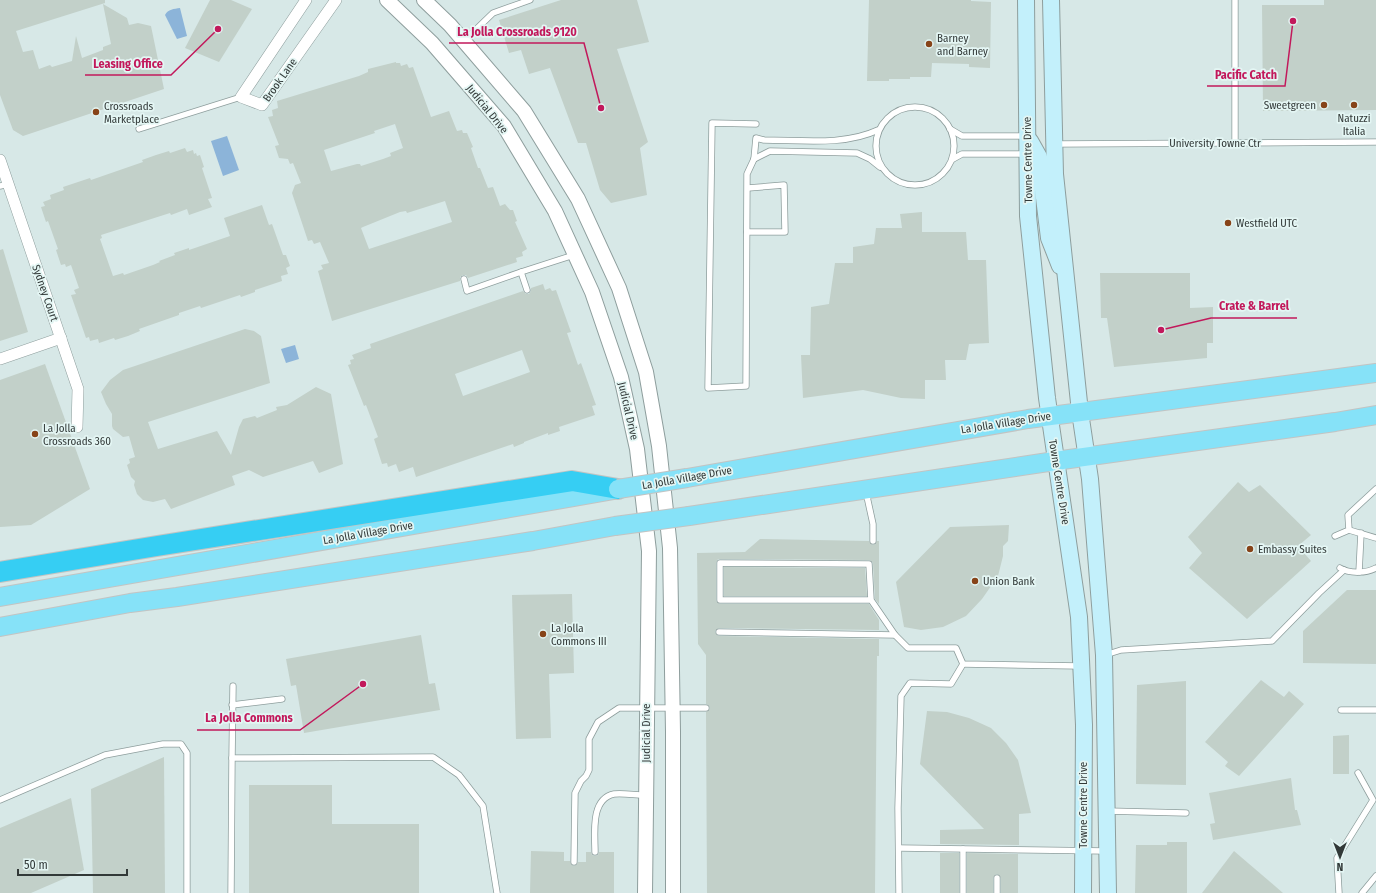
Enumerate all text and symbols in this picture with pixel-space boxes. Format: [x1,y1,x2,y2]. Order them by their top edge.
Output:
callout: La Jolla Crossroads 9120 [449,19,584,43]
text: La Jolla Crossroads 9120 [457,25,577,39]
place label: Barney and Barney [937,32,988,58]
marker: Barney and Barney [924,39,934,49]
callout: Leasing Office [85,51,171,75]
street label: Brook Lane [260,56,300,104]
text: Leasing Office [93,57,163,71]
callout: Pacific Catch [1207,62,1285,86]
text: Pacific Catch [1215,68,1277,82]
street label: Judicial Drive [463,82,511,136]
place label: Sweetgreen [1264,99,1316,112]
place label: Crossroads Marketplace [104,100,159,126]
marker: Sweetgreen [1319,100,1329,110]
marker: Natuzzi Italia [1349,100,1359,110]
marker: Crossroads Marketplace [91,107,101,117]
place label: Natuzzi Italia [1338,112,1371,138]
street label: Towne Centre Drive [1021,117,1035,203]
street label: University Towne Ctr [1169,137,1261,150]
place label: Westfield UTC [1236,217,1298,230]
marker: Westfield UTC [1223,218,1233,228]
street label: Sydney Court [29,263,61,323]
callout: Crate & Barrel [1211,294,1297,318]
text: Crate & Barrel [1219,299,1290,313]
street label: Judicial Drive [615,381,641,441]
street label: La Jolla Village Drive [960,409,1052,437]
place label: La Jolla Crossroads 360 [43,422,111,448]
marker: La Jolla Crossroads 360 [30,429,40,439]
street label: Towne Centre Drive [1046,438,1072,526]
street label: La Jolla Village Drive [641,464,733,492]
street label: La Jolla Village Drive [322,519,414,547]
place label: Embassy Suites [1258,543,1327,556]
marker: Embassy Suites [1245,544,1255,554]
place label: Union Bank [983,575,1035,588]
marker: Union Bank [970,576,980,586]
place label: La Jolla Commons III [551,622,607,648]
marker: La Jolla Commons III [538,629,548,639]
street label: Judicial Drive [640,704,653,762]
callout: La Jolla Commons [197,706,300,730]
text: La Jolla Commons [205,711,294,725]
street label: Towne Centre Drive [1077,762,1090,848]
north arrow [1320,837,1360,877]
scale bar [18,851,127,877]
text: 50 m [24,858,48,872]
text: N [1337,860,1343,873]

